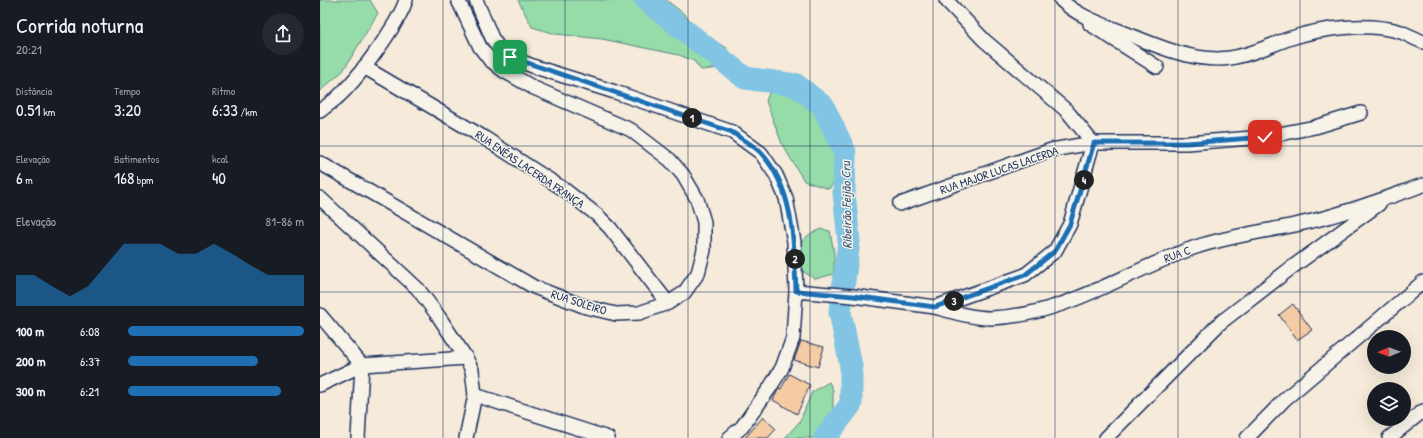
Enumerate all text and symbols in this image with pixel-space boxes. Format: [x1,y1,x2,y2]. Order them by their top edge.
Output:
text: Corrida noturna [16,10,143,40]
button: share [262,13,304,55]
text: 20:21 [16,40,42,58]
pin [493,40,527,74]
icon: arrive [499,46,521,68]
text: Distância [16,84,52,98]
text: Tempo [114,84,140,98]
text: Ritmo [212,84,235,98]
text: 0.51 [16,98,41,121]
text: 3:20 [114,98,141,121]
text: 6:33 [212,98,238,121]
text: km [41,105,55,119]
text: /km [238,105,257,119]
pin: 1 [682,108,702,128]
text: 1 [690,111,694,125]
pin [1248,120,1282,154]
street label: RUA ENÉAS LACERDA FRANÇA [472,126,588,212]
icon: check [1254,126,1276,148]
street label: RUA MAJOR LUCAS LACERDA [938,142,1060,198]
text: Elevação [16,152,50,166]
text: Batimentos [114,152,159,166]
text: kcal [212,152,228,166]
water label: Ribeirão Feijão Cru [836,159,856,249]
text: 6 [16,166,23,189]
text: 168 [114,166,134,189]
text: 40 [212,166,226,189]
pin: 4 [1074,170,1094,190]
text: m [23,173,33,187]
text: bpm [134,173,154,187]
text: 4 [1082,173,1086,187]
text: Elevação [16,212,56,230]
text: 81–86 m [266,212,304,230]
street label: RUA C [1161,241,1193,267]
pin: 2 [785,249,805,269]
text: 2 [792,252,798,266]
street label: RUA SOLEIRO [549,285,609,319]
pin: 3 [944,291,964,311]
text: 3 [952,294,956,308]
text: 100 m [16,322,44,340]
text: 6:08 [80,322,100,340]
north arrow [1367,330,1411,374]
map controls [1367,330,1411,426]
text: 200 m [16,352,46,370]
text: 6:37 [80,352,100,370]
text: 300 m [16,382,45,400]
text: 6:21 [80,382,99,400]
button: layers [1367,382,1411,426]

